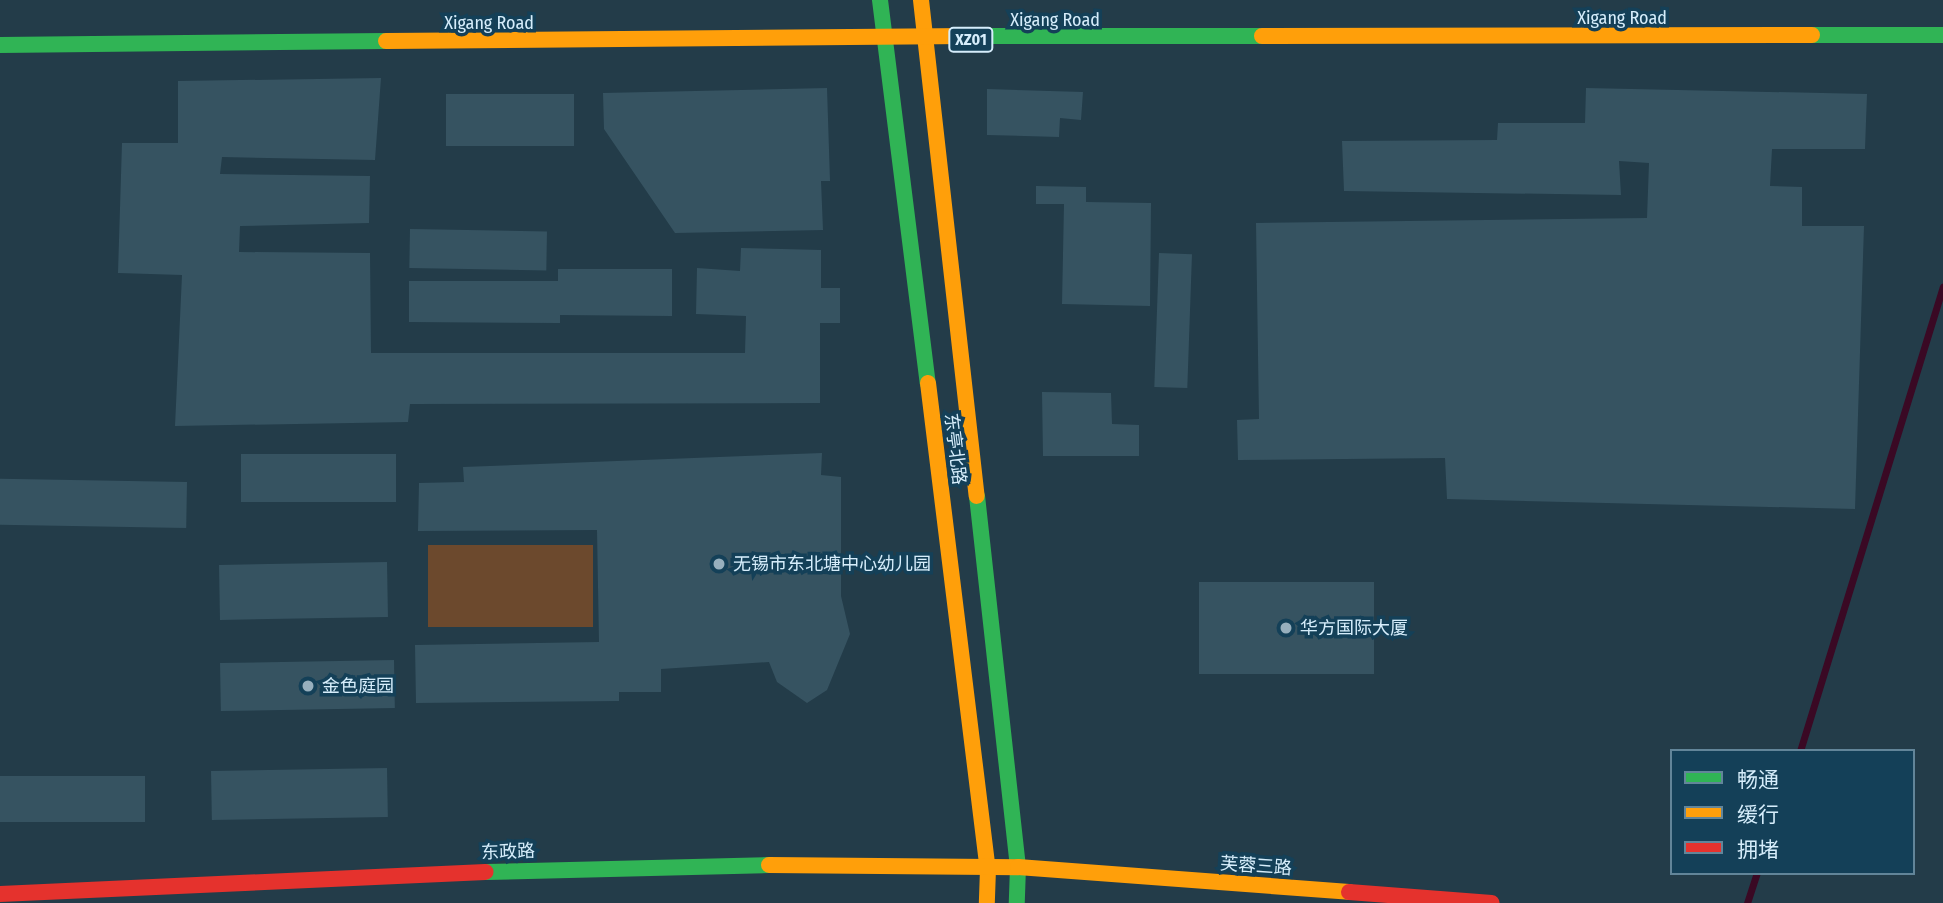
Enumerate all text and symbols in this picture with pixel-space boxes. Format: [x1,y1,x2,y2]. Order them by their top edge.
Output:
street label: Xigang Road [1577,7,1667,29]
street label: Xigang Road [1010,9,1100,31]
street label: Xigang Road [444,12,534,34]
road number: XZ01 [948,28,994,52]
street label: 东亭北路 [940,412,970,486]
place label: 无锡市东北塘中心幼儿园 [733,553,931,575]
marker: 无锡市东北塘中心幼儿园 [711,556,727,572]
place label: 华方国际大厦 [1300,617,1408,639]
marker: 华方国际大厦 [1278,620,1294,636]
place label: 金色庭园 [322,675,394,697]
marker: 金色庭园 [300,678,316,694]
legend [1670,749,1915,875]
text: 畅通 [1737,767,1779,793]
text: 缓行 [1737,802,1779,828]
text: 拥堵 [1737,837,1779,863]
street label: 东政路 [481,840,535,864]
street label: 芙蓉三路 [1219,853,1293,879]

